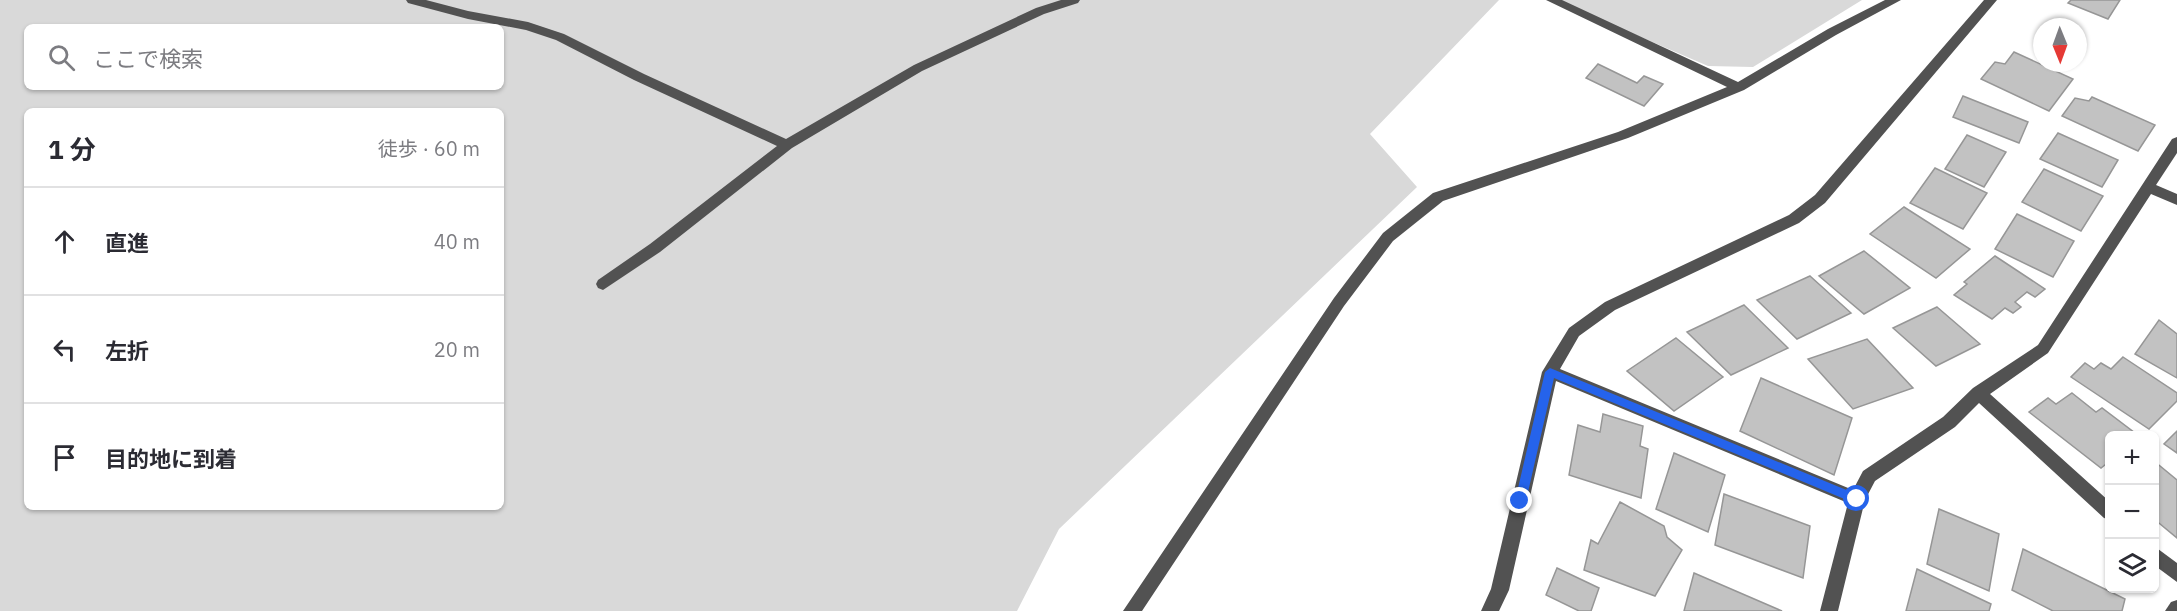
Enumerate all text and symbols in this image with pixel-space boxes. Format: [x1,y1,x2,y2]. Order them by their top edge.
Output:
north arrow [2033,18,2087,72]
search box [24,24,504,90]
icon: search [45,41,78,74]
text: ここで検索 [93,44,203,73]
text: 1 分 [48,132,96,166]
text: 徒歩 · 60 m [378,135,480,162]
icon: ahead [48,225,81,258]
text: 直進 [105,228,149,257]
text: 40 m [434,228,480,255]
icon: left [48,333,81,366]
text: 左折 [105,336,149,365]
text: 20 m [434,336,480,363]
map controls [2105,431,2159,593]
button: + [2105,431,2159,485]
icon: arrive [48,441,81,474]
text: 目的地に到着 [105,444,237,473]
route start [1843,485,1869,511]
button: − [2105,485,2159,539]
route end [1506,487,1532,513]
button: layers [2105,539,2159,593]

